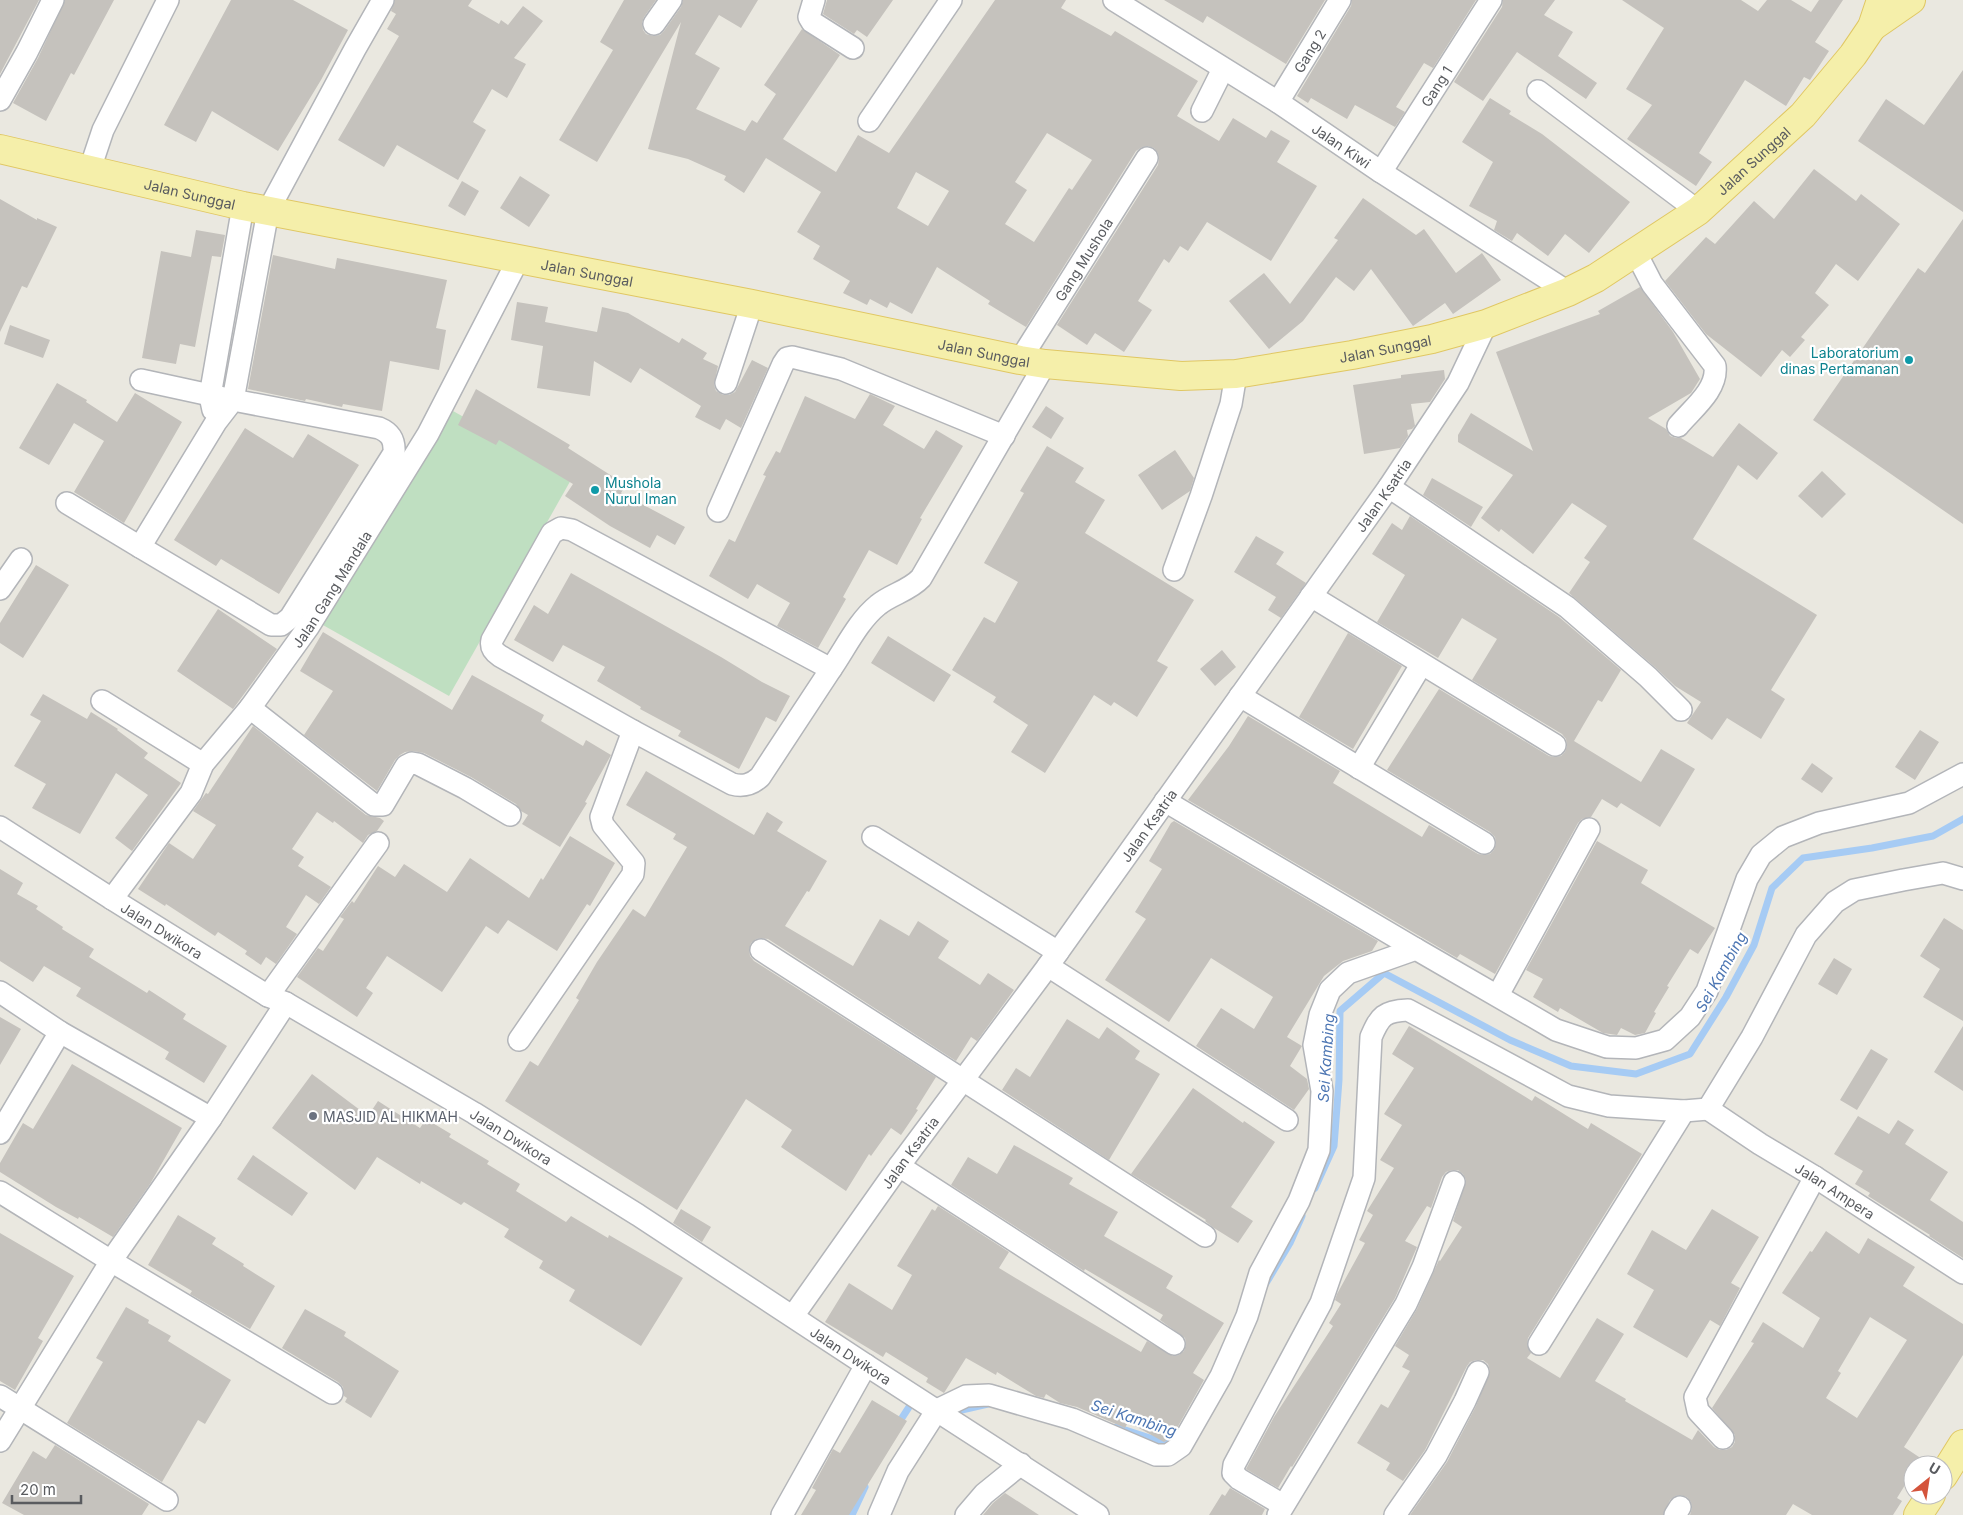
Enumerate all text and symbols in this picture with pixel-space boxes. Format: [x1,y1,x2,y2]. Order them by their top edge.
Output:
street label: Gang 2 [1290,26,1329,76]
street label: Gang 1 [1417,63,1455,110]
street label: Jalan Kiwi [1309,119,1374,171]
street label: Jalan Sunggal [1713,123,1793,198]
street label: Jalan Sunggal [142,175,237,212]
street label: Gang Mushola [1051,214,1116,304]
street label: Jalan Sunggal [540,255,635,289]
street label: Jalan Sunggal [1338,331,1433,365]
street label: Jalan Sunggal [937,335,1031,370]
place label: Laboratorium dinas Pertamanan [1780,344,1899,377]
marker: Laboratorium dinas Pertamanan [1903,354,1915,366]
street label: Jalan Ksatria [1351,455,1414,535]
place label: Mushola Nurul Iman [605,474,677,507]
marker: Mushola Nurul Iman [589,484,601,496]
street label: Jalan Gang Mandala [288,527,375,651]
street label: Jalan Ksatria [1117,785,1180,865]
street label: Jalan Dwikora [118,898,206,962]
water label: Sei Kambing [1691,929,1751,1015]
water label: Sei Kambing [1313,1013,1339,1103]
street label: Jalan Dwikora [467,1104,555,1168]
place label: MASJID AL HIKMAH [323,1108,458,1125]
marker: MASJID AL HIKMAH [307,1110,319,1122]
street label: Jalan Ksatria [877,1113,942,1192]
street label: Jalan Ampera [1792,1159,1878,1222]
street label: Jalan Dwikora [807,1322,895,1388]
water label: Sei Kambing [1089,1395,1179,1441]
north arrow [1903,1455,1953,1505]
text: U [1926,1458,1943,1478]
scale bar [12,1472,81,1504]
text: 20 m [20,1480,56,1499]

